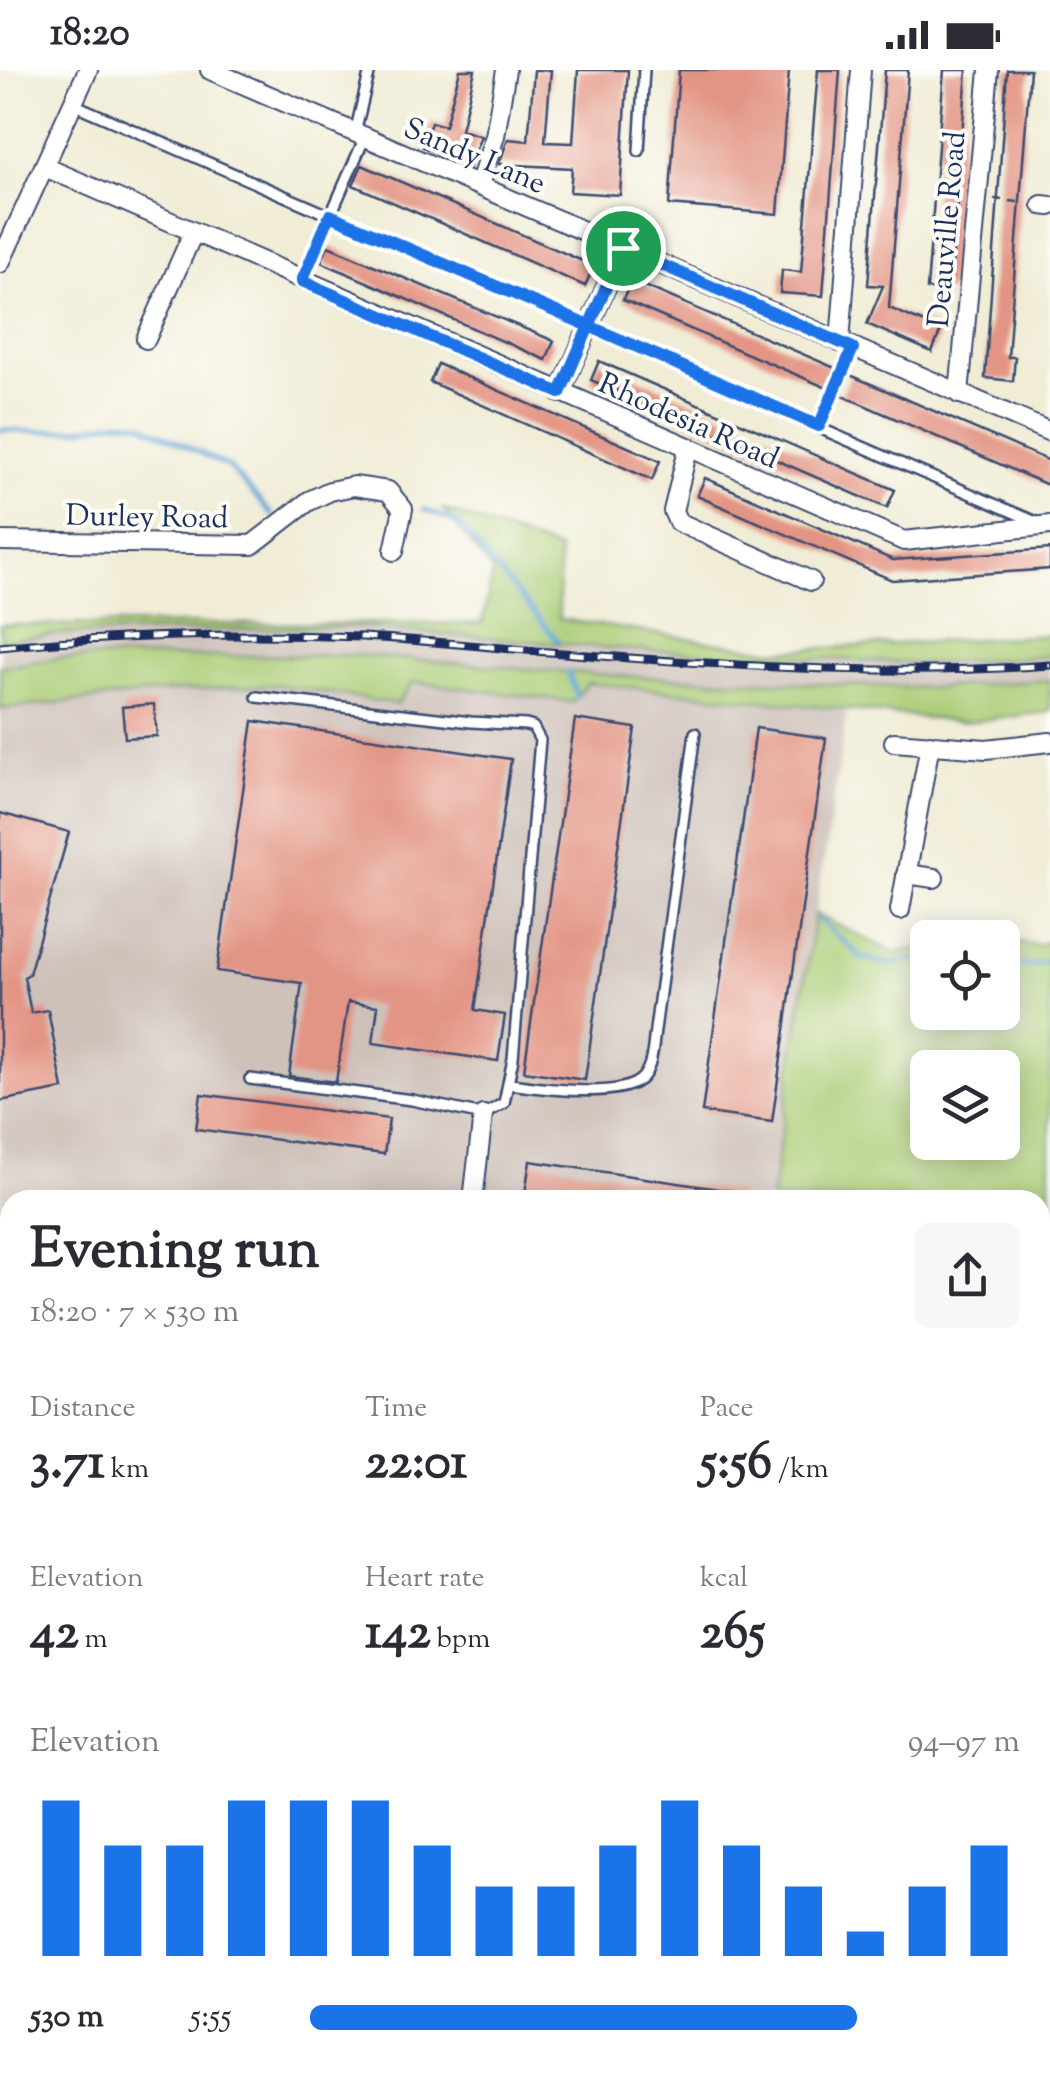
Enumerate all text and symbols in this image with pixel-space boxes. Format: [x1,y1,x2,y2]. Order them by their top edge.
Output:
text: 18:20 [50,8,130,62]
street label: Sandy Lane [396,108,552,206]
street label: Deauville Road [918,129,978,329]
pin [581,206,666,291]
icon: arrive [596,221,651,276]
street label: Rhodesia Road [591,363,785,481]
street label: Durley Road [65,496,229,541]
map controls [910,920,1020,1160]
button: locate [910,920,1020,1030]
button: layers [910,1050,1020,1160]
text: Evening run [30,1213,319,1292]
button: share [915,1223,1020,1328]
text: 18:20 · 7 × 530 m [30,1290,239,1336]
text: Distance [30,1389,136,1429]
text: Time [365,1389,427,1429]
text: Pace [700,1389,754,1429]
text: 3.71 [30,1429,105,1501]
text: 22:01 [365,1429,467,1501]
text: 5:56 [700,1429,772,1501]
text: km [105,1450,149,1490]
text: /km [772,1450,829,1490]
text: Elevation [30,1559,144,1599]
text: Heart rate [365,1559,485,1599]
text: kcal [700,1559,748,1599]
text: 42 [30,1599,79,1671]
text: 142 [365,1599,431,1671]
text: 265 [700,1599,765,1671]
text: m [79,1620,108,1660]
text: bpm [431,1620,490,1660]
text: Elevation [30,1720,160,1766]
text: 94–97 m [908,1720,1020,1766]
text: 530 m [30,1995,104,2041]
text: 5:55 [190,1995,231,2041]

